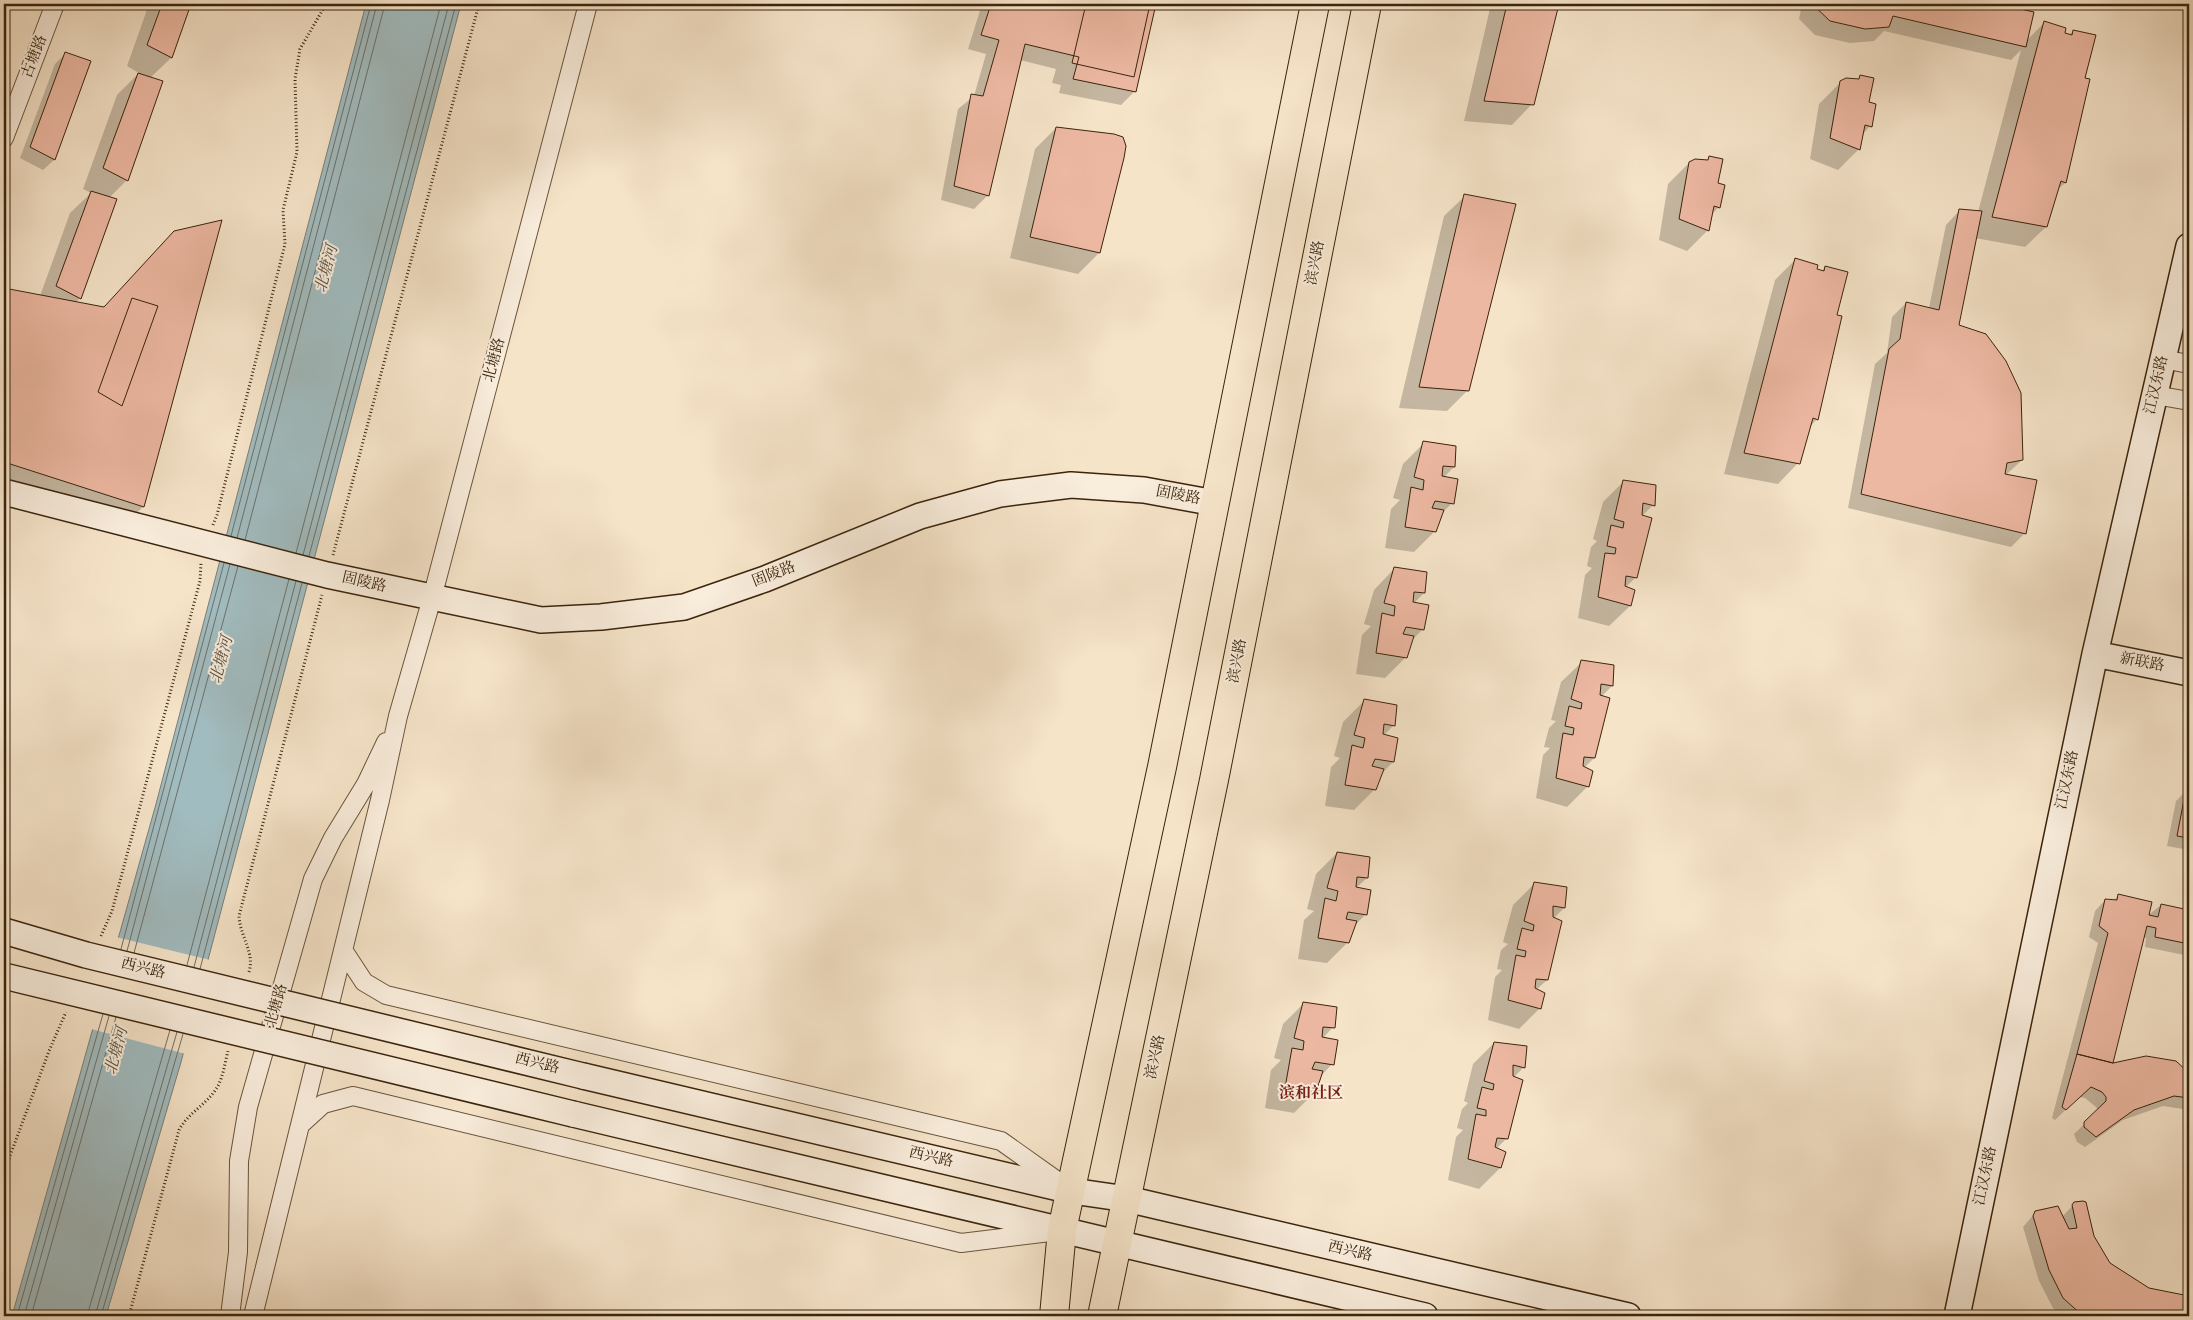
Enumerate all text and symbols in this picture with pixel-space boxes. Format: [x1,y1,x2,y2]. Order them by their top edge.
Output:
street label: 古塘路 [17,32,53,82]
street label: 滨兴路 [1301,239,1331,287]
water label: 北塘河 [310,240,345,295]
street label: 北塘路 [479,336,511,384]
street label: 江汉东路 [2140,353,2174,417]
street label: 固陵路 [1154,481,1202,511]
street label: 固陵路 [749,557,799,593]
street label: 固陵路 [340,568,388,598]
water label: 北塘河 [205,631,240,686]
street label: 滨兴路 [1223,637,1253,685]
street label: 新联路 [2118,648,2166,678]
street label: 江汉东路 [2051,748,2085,812]
street label: 西兴路 [119,953,167,985]
street label: 北塘路 [261,981,293,1031]
water label: 北塘河 [100,1022,135,1077]
street label: 滨兴路 [1141,1033,1171,1081]
street label: 西兴路 [513,1048,561,1080]
district label: 滨和社区 [1279,1083,1343,1105]
street label: 西兴路 [907,1143,955,1173]
street label: 江汉东路 [1969,1144,2003,1208]
street label: 西兴路 [1326,1237,1374,1267]

